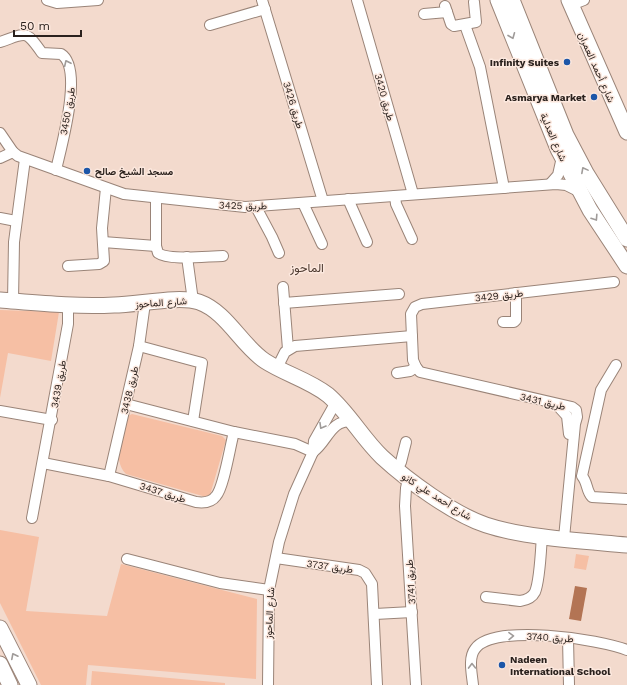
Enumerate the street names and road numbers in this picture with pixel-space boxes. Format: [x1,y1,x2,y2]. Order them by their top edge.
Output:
street label: شارع أحمد العمران [575,30,617,105]
street label: طريق 3420 [372,72,397,123]
street label: طريق 3426 [280,80,306,131]
street label: طريق 3450 [58,86,78,136]
street label: شارع العدلية [537,111,569,163]
street label: طريق 3425 [219,200,268,212]
street label: طريق 3429 [474,287,524,305]
street label: شارع الماحوز [134,295,187,311]
street label: طريق 3439 [49,359,69,409]
street label: طريق 3438 [119,365,141,415]
street label: طريق 3431 [519,391,567,413]
street label: شارع أحمد علي كانو [398,471,474,525]
street label: طريق 3437 [138,480,188,506]
street label: طريق 3737 [306,558,354,576]
street label: طريق 3741 [403,559,419,605]
street label: شارع الماحوز [263,587,277,640]
street label: طريق 3740 [526,631,574,645]

